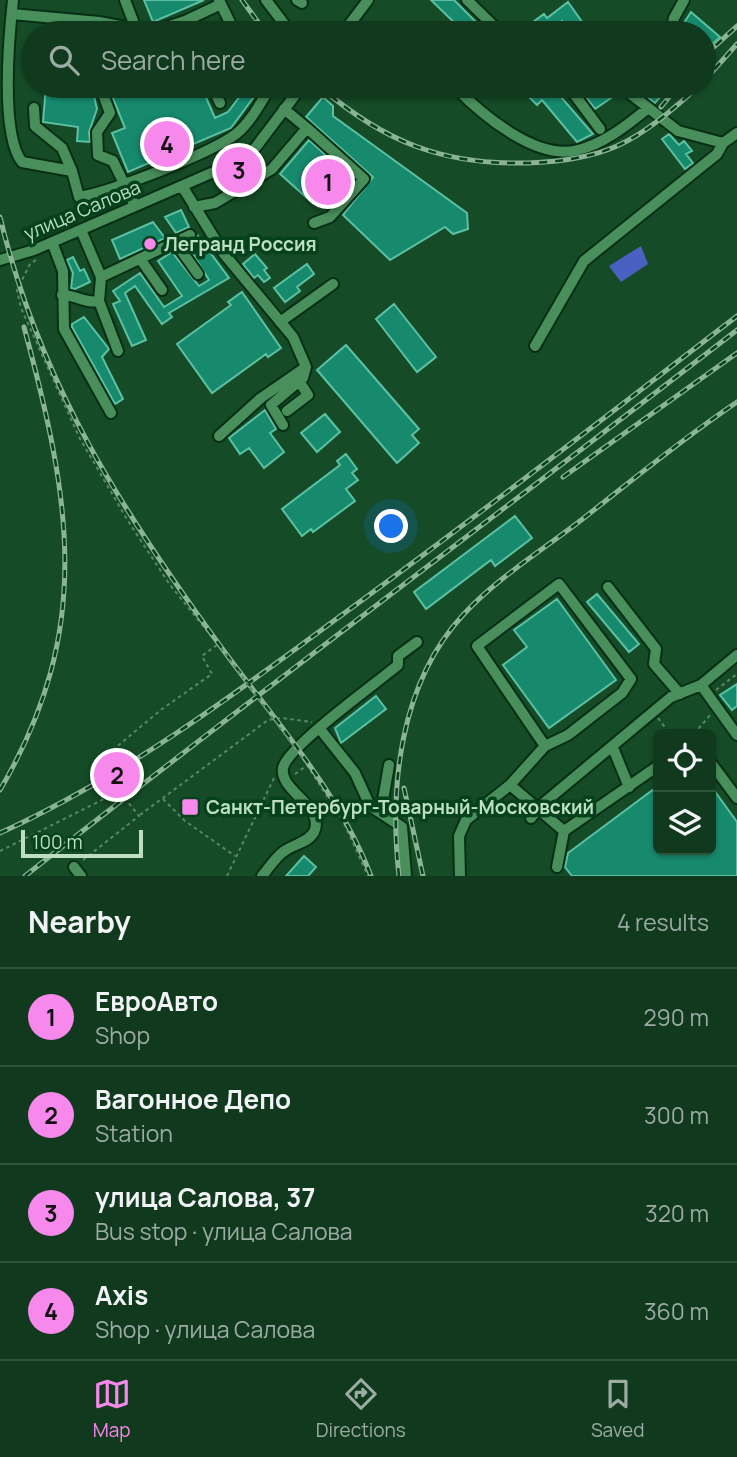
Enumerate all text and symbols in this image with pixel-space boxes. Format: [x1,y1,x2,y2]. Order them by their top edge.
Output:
search box [21,21,716,98]
icon: search [45,41,83,79]
text: Search here [101,42,246,78]
pin: 4 [144,118,190,170]
pin: 3 [216,144,262,196]
pin: 1 [305,156,351,208]
street label: улица Салова [20,174,144,246]
place label: Легранд Россия [164,231,317,257]
marker: Легранд Россия [142,236,158,252]
your location [374,509,408,543]
map controls [653,729,716,855]
button: locate [653,729,716,792]
pin: 2 [94,749,140,801]
button: layers [653,792,716,855]
place label: Санкт-Петербург-Товарный-Московский [206,794,594,820]
marker: Санкт-Петербург-Товарный-Московский [180,797,200,817]
scale bar [21,827,144,859]
text: 100 m [32,829,83,855]
text: Nearby [28,901,131,942]
text: 4 results [617,906,709,938]
text: ЕвроАвто [95,983,218,1019]
text: 1 [46,1001,56,1033]
text: 290 m [643,1001,709,1033]
text: Shop [95,1019,150,1051]
text: Вагонное Депо [95,1081,291,1117]
text: 2 [44,1099,58,1131]
text: 300 m [644,1099,709,1131]
text: Station [95,1117,173,1149]
text: улица Салова, 37 [95,1179,315,1215]
text: 3 [44,1197,58,1229]
text: 320 m [645,1197,709,1229]
text: Bus stop · улица Салова [95,1215,353,1247]
text: Axis [95,1277,148,1313]
text: 4 [44,1295,58,1327]
text: 360 m [644,1295,709,1327]
text: Shop · улица Салова [95,1313,315,1345]
tab: Map [93,1375,131,1443]
tab: Directions [316,1375,406,1443]
tab: Saved [591,1375,644,1443]

